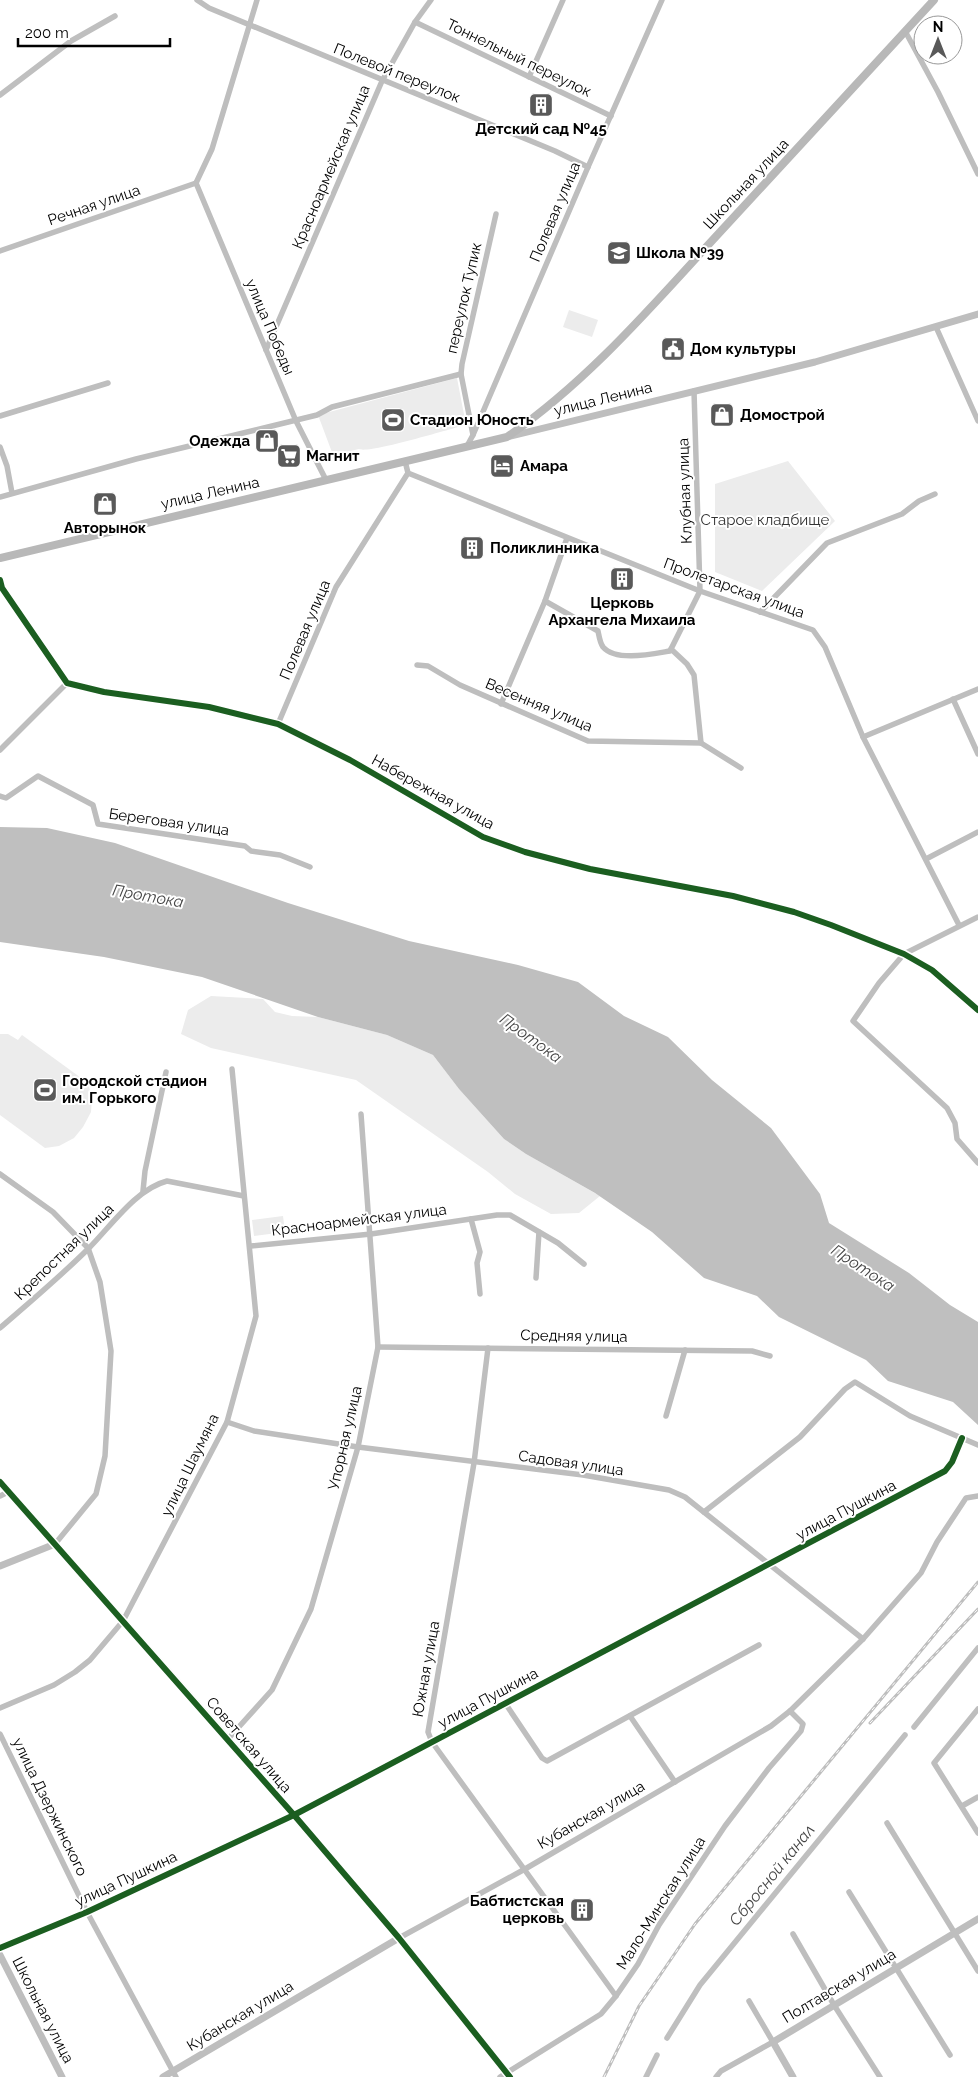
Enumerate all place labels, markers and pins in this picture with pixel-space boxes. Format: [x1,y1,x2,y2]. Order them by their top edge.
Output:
building icon: Детский сад №45 [528,92,554,118]
place label: Детский сад №45 [475,120,607,138]
school or university icon: Школа №39 [606,240,632,266]
place label: Школа №39 [636,244,724,262]
public building icon: Дом культуры [660,336,686,362]
place label: Дом культуры [690,340,796,358]
shop icon: Домострой [709,402,735,428]
place label: Домострой [740,406,825,424]
sports icon: Стадион Юность [380,407,406,433]
place label: Стадион Юность [410,411,534,429]
shop icon: Одежда [254,428,280,454]
place label: Одежда [189,432,250,450]
supermarket icon: Магнит [276,443,302,469]
place label: Магнит [306,447,360,465]
hotel icon: Амара [489,453,515,479]
place label: Амара [520,457,568,475]
shop icon: Авторынок [92,491,118,517]
place label: Авторынок [64,519,147,537]
building icon: Поликлинника [459,535,485,561]
place label: Поликлинника [490,539,600,557]
building icon: Церковь Архангела Михаила [609,566,635,592]
place label: Церковь Архангела Михаила [549,594,696,629]
place label: Городской cтадион им. Горького [62,1072,207,1107]
sports icon: Городской cтадион им. Горького [32,1077,58,1103]
place label: Бабтистская церковь [470,1892,564,1927]
building icon: Бабтистская церковь [569,1897,595,1923]

